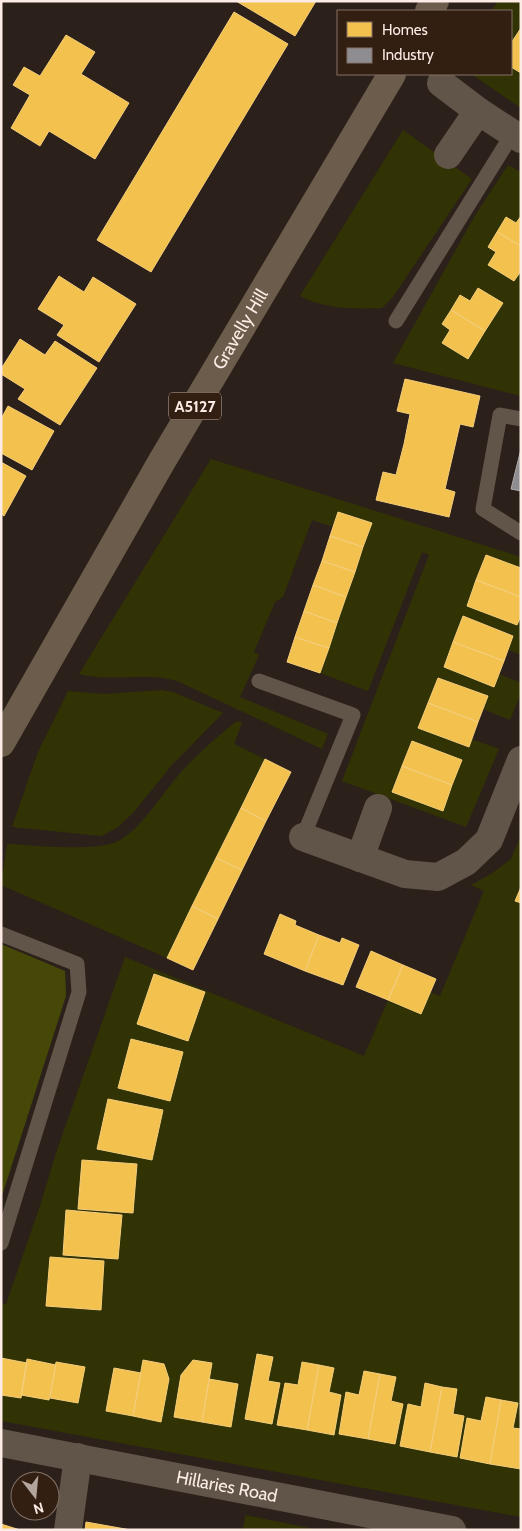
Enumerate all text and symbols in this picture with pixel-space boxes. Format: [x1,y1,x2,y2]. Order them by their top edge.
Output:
legend [337,10,512,75]
text: Homes [382,21,428,39]
text: Industry [382,46,434,64]
street label: Gravelly Hill [208,284,273,374]
road number: A5127 [169,392,221,420]
street label: Hillaries Road [174,1466,279,1507]
north arrow [10,1471,60,1521]
text: N [31,1498,46,1519]

